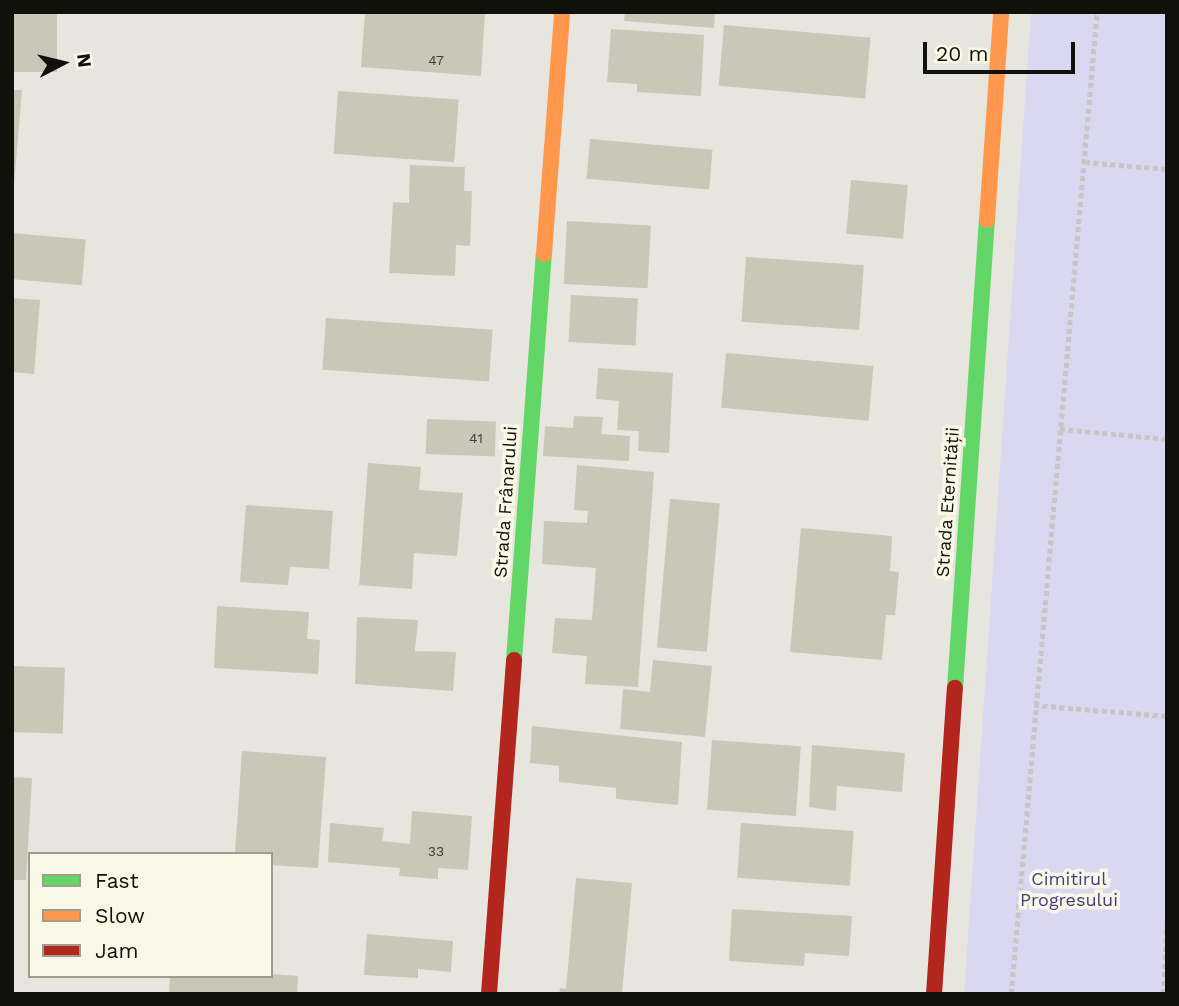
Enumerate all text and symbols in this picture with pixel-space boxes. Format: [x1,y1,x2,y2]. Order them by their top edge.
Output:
north arrow [28,28,98,98]
scale bar [927,28,1079,72]
text: 20 m [936,41,988,66]
text: N [72,52,97,69]
house number: 47 [428,52,444,68]
street label: Strada Frânarului [490,425,522,579]
street label: Strada Eternității [932,426,964,578]
house number: 41 [469,430,483,446]
house number: 33 [428,843,444,859]
legend [28,852,273,978]
text: Fast [95,868,139,893]
park label: Cimitirul Progresului [1020,869,1118,912]
text: Slow [95,903,145,928]
text: Jam [95,938,138,963]

